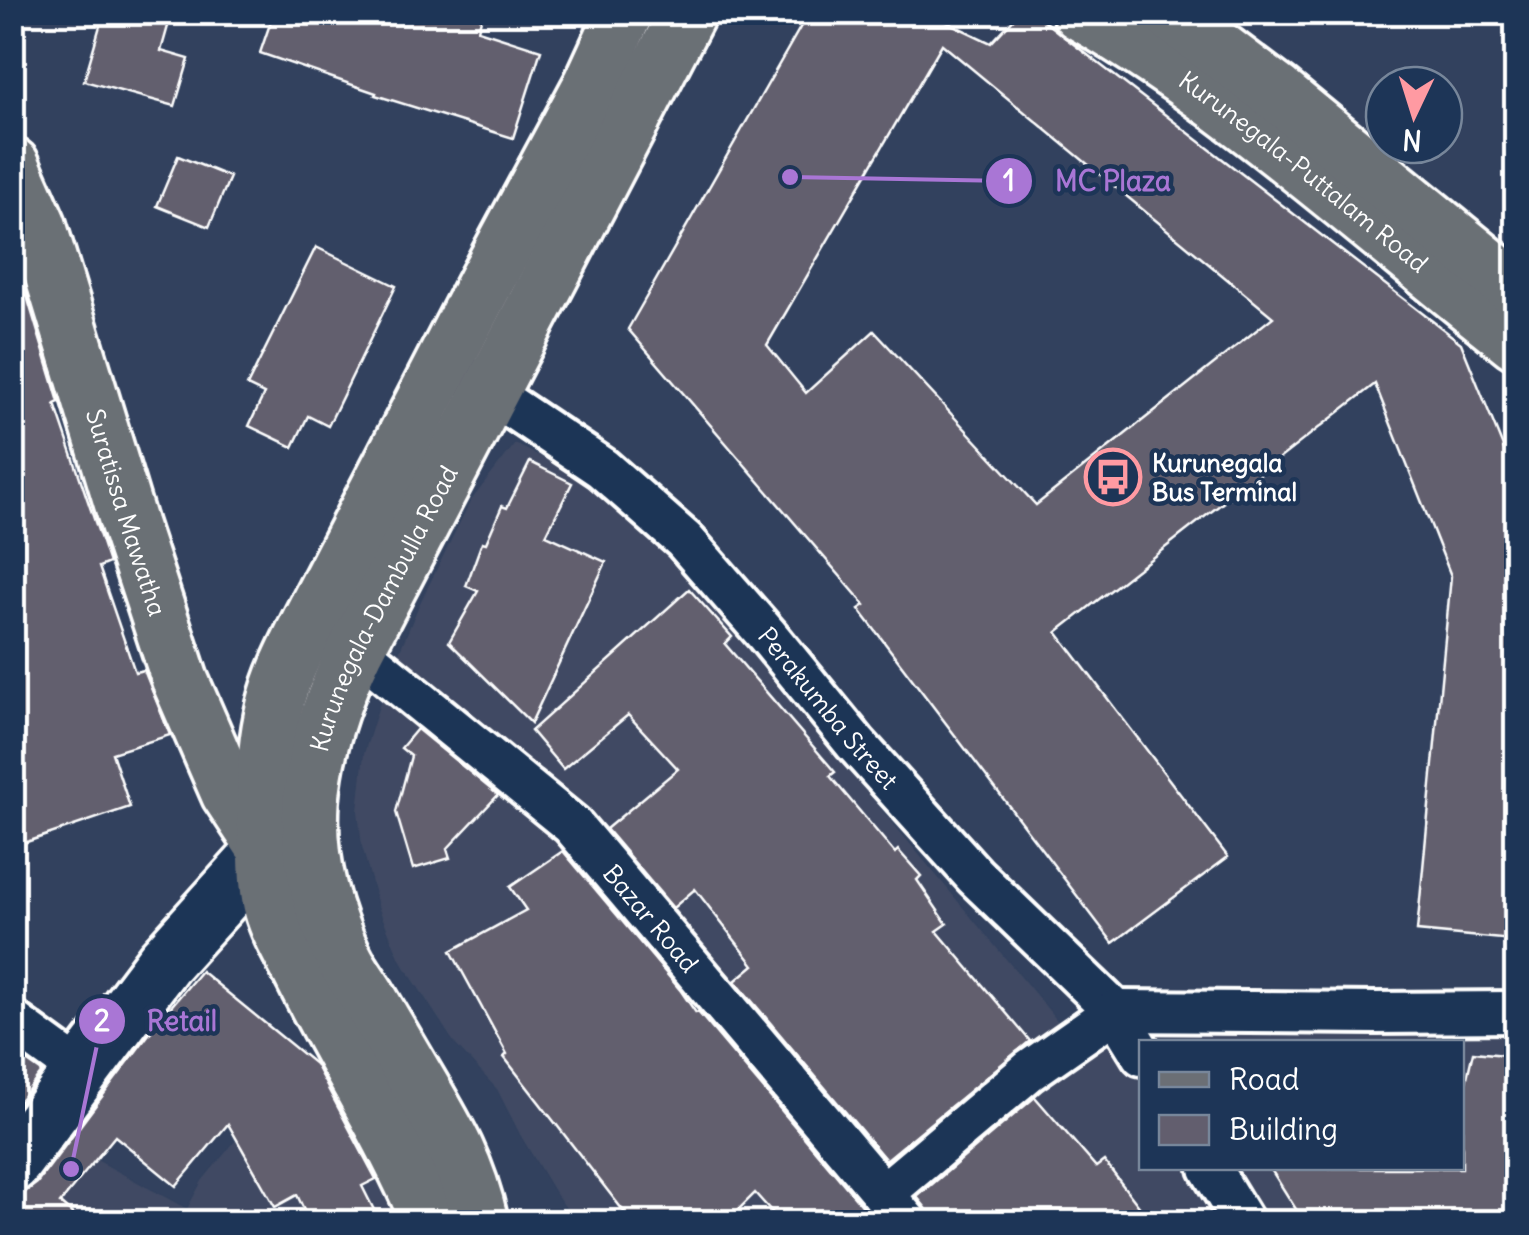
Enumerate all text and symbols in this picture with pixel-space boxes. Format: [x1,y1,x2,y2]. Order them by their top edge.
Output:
street label: Kurunegala-Puttalam Road [1173,64,1435,280]
north arrow [1364,65,1464,165]
text: N [1401,121,1423,159]
callout: MC Plaza [984,152,1191,210]
text: 1 [1003,161,1015,199]
text: MC Plaza [1055,163,1171,199]
street label: Suratissa Mawatha [79,405,174,620]
bus stop icon: Kurunegala Bus Terminal [1083,447,1143,507]
place label: Kurunegala Bus Terminal [1152,447,1297,508]
street label: Kurunegala-Dambulla Road [303,460,465,755]
street label: Perakumba Street [751,621,905,796]
street label: Bazar Road [596,858,705,979]
callout: Retail [77,992,237,1050]
text: 2 [94,1001,110,1039]
text: Retail [147,1003,217,1039]
legend [1139,1040,1464,1170]
text: Road [1229,1060,1299,1098]
text: Building [1229,1110,1338,1148]

